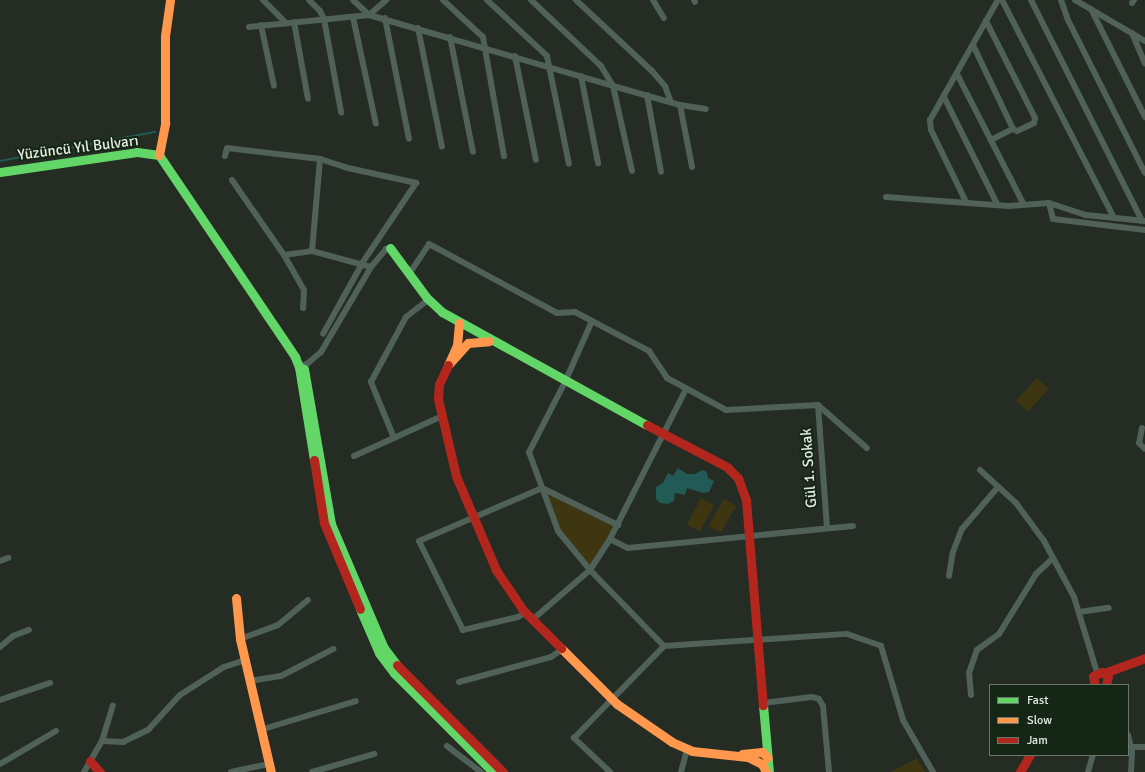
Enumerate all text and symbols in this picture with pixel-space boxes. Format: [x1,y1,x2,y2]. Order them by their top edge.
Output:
street label: Yüzüncü Yıl Bulvarı [16,132,140,164]
street label: Gül 1. Sokak [797,428,821,508]
legend [989,684,1129,756]
text: Fast [1027,693,1048,708]
text: Slow [1027,713,1052,728]
text: Jam [1027,733,1048,748]

